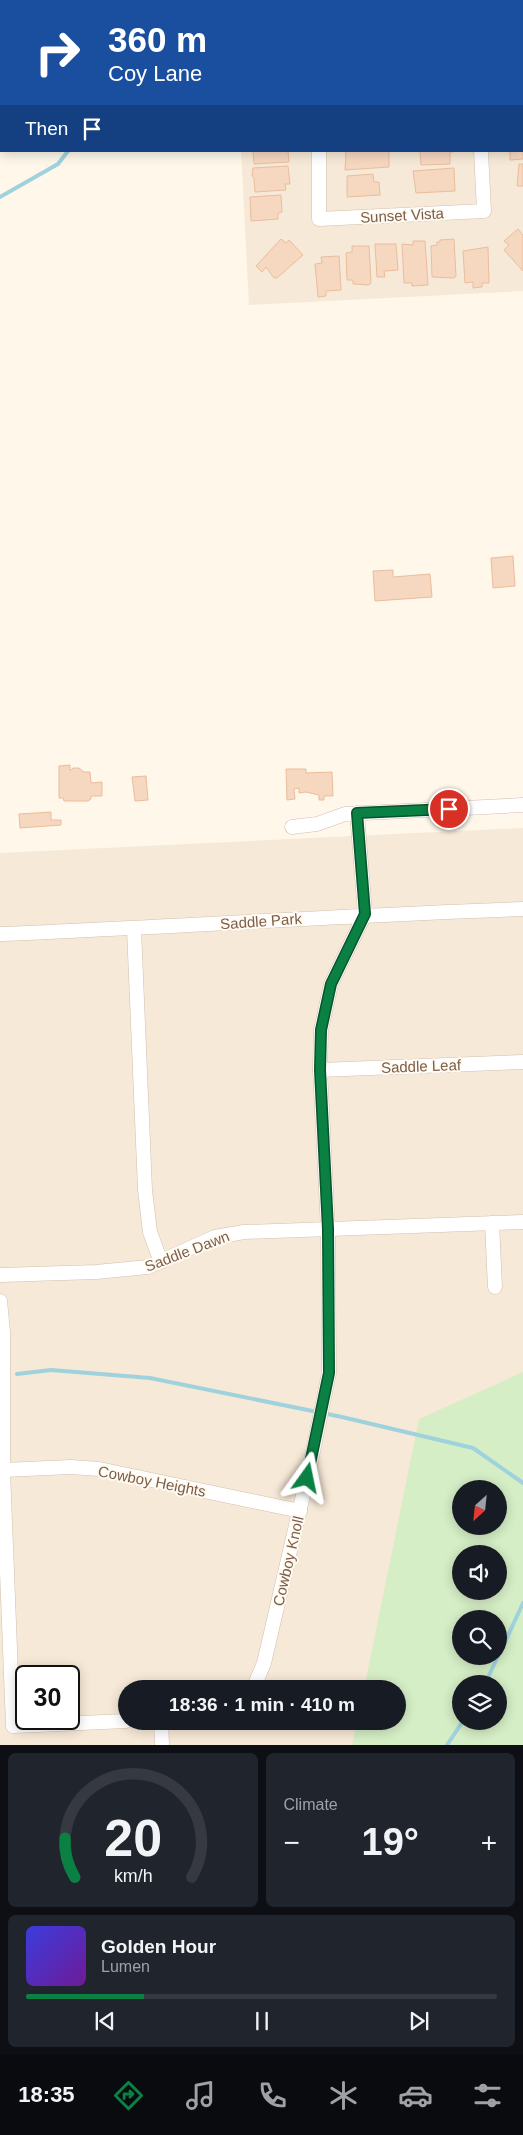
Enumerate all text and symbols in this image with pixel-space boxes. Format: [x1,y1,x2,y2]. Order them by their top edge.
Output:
icon: right [25,20,90,85]
text: 360 m [108,20,207,59]
text: Coy Lane [108,61,202,86]
icon: arrive [78,115,106,143]
text: Then [25,118,68,139]
street label: Sunset Vista [360,204,445,226]
pin [428,788,470,830]
icon: arrive [435,795,463,823]
street label: Saddle Park [220,910,303,932]
street label: Saddle Leaf [381,1056,462,1076]
street label: Saddle Dawn [142,1227,232,1275]
position arrow [280,1451,332,1503]
street label: Cowboy Heights [97,1462,207,1500]
north arrow [452,1480,508,1535]
map controls [452,1480,507,1730]
street label: Cowboy Knoll [269,1514,307,1608]
button: sound [452,1545,507,1600]
button: search [452,1610,507,1665]
speed limit sign: 30 [15,1665,80,1730]
button: layers [452,1675,507,1730]
text: 18:36 · 1 min · 410 m [169,1694,355,1715]
text: Climate [284,1796,338,1813]
text: 20 [104,1809,162,1867]
text: 19° [362,1821,419,1863]
text: − [284,1827,300,1858]
text: + [481,1827,497,1858]
text: km/h [113,1866,152,1886]
text: Golden Hour [101,1936,216,1957]
text: Lumen [101,1958,150,1975]
icon: previous [91,2007,119,2035]
icon: pause [248,2007,276,2035]
icon: next [405,2007,433,2035]
icon: directions [111,2078,146,2113]
icon: music [183,2078,218,2113]
icon: phone [255,2078,290,2113]
icon: climate [326,2078,361,2113]
icon: car [398,2078,433,2113]
icon: filters [470,2078,505,2113]
text: 18:35 [18,2082,75,2107]

